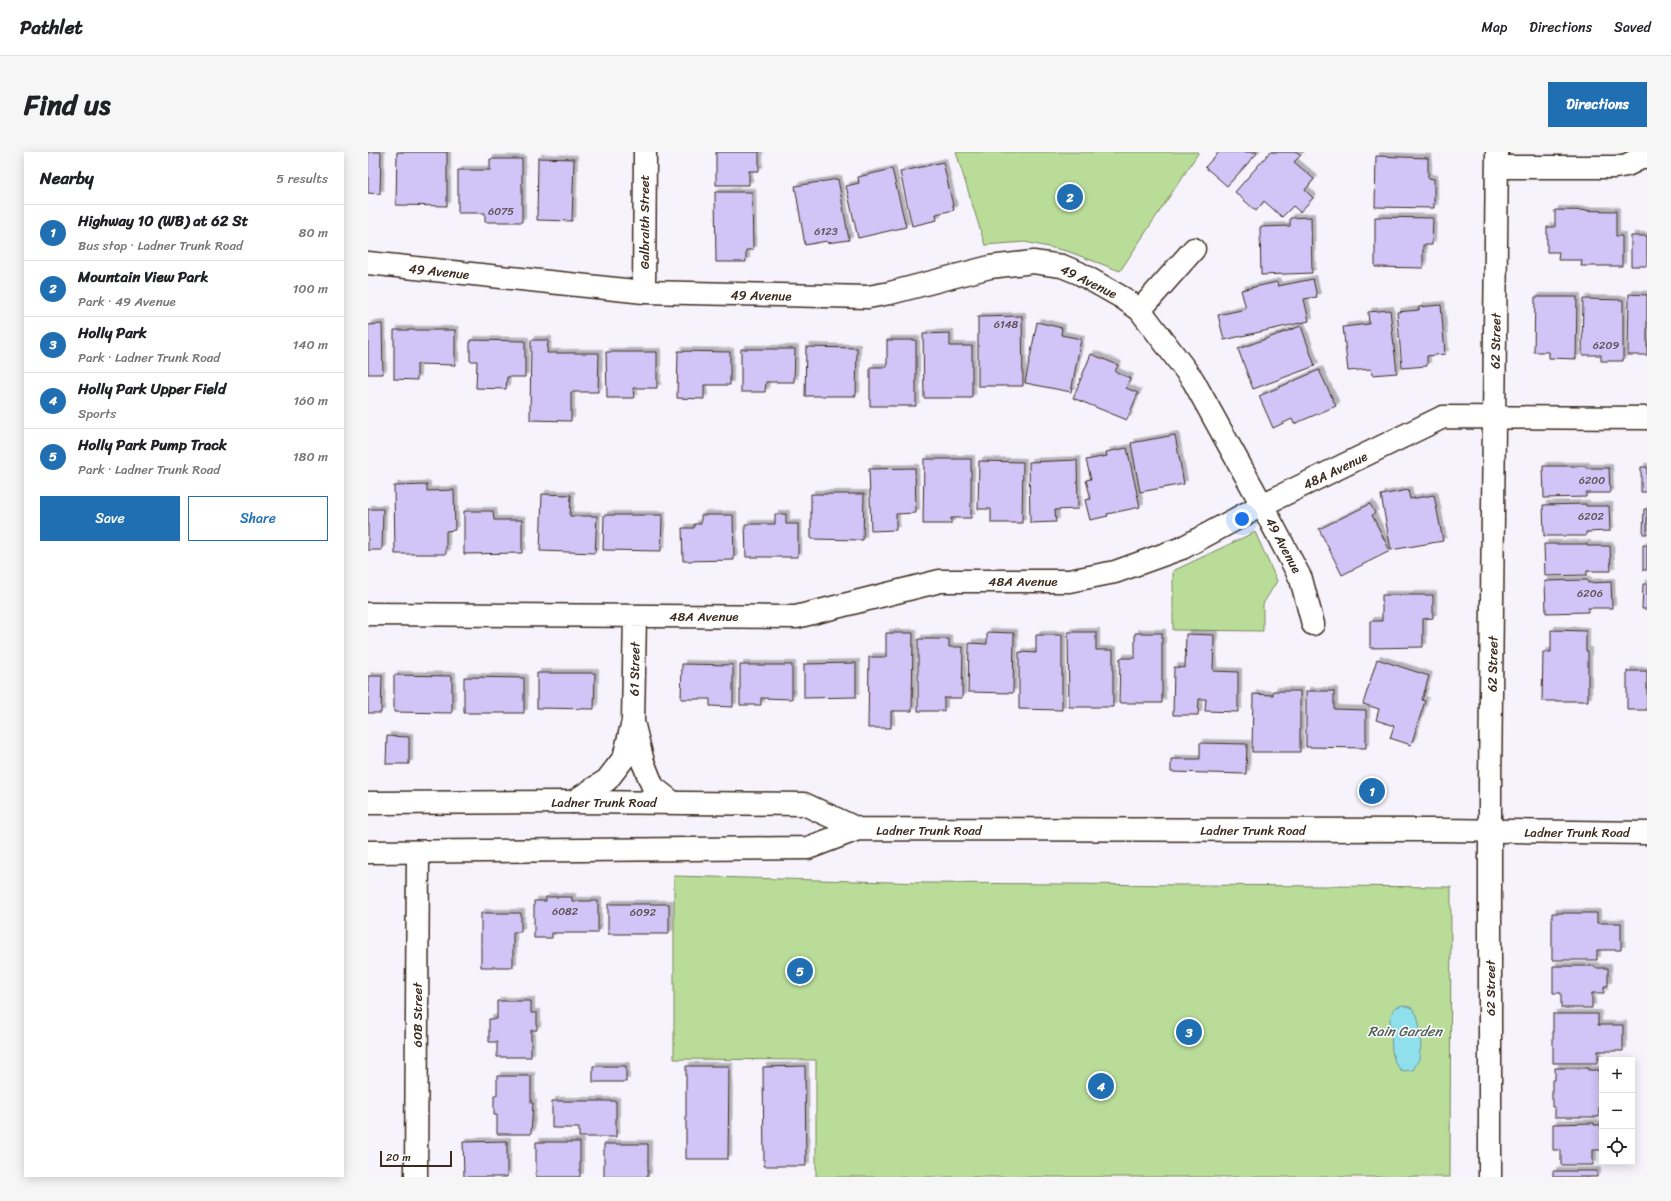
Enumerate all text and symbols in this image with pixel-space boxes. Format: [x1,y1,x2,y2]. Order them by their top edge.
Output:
text: Pathlet [20,11,83,44]
text: Map [1481,15,1507,40]
text: Directions [1529,15,1592,40]
text: Saved [1614,15,1651,40]
text: Find us [24,80,111,129]
button: Directions [1548,82,1647,127]
text: Nearby [40,163,94,193]
text: 5 results [276,167,328,190]
street label: Galbraith Street [633,175,656,269]
pin: 2 [1057,182,1083,212]
house number: 6075 [488,202,514,221]
text: Highway 10 (WB) at 62 St [78,208,248,234]
text: 1 [50,221,56,244]
text: 80 m [299,221,328,244]
house number: 6123 [814,222,838,241]
text: Bus stop · Ladner Trunk Road [78,234,243,257]
street label: 49 Avenue [407,257,470,286]
street label: 49 Avenue [1056,258,1121,305]
text: Mountain View Park [78,264,208,290]
text: 2 [49,277,57,300]
text: 100 m [293,277,328,300]
street label: 49 Avenue [730,283,792,308]
text: Park · 49 Avenue [78,290,176,313]
street label: 62 Street [1484,312,1508,369]
house number: 6148 [994,315,1019,334]
text: Holly Park [78,320,147,346]
text: 3 [49,333,57,356]
text: 140 m [293,333,328,356]
house number: 6209 [1593,336,1619,355]
text: Park · Ladner Trunk Road [78,346,220,369]
text: Holly Park Upper Field [78,376,226,402]
text: 4 [49,389,57,412]
text: 160 m [293,389,328,412]
text: Sports [78,402,116,425]
text: Holly Park Pump Track [78,432,227,458]
text: 5 [49,445,57,468]
text: 180 m [293,445,328,468]
street label: 48A Avenue [1299,445,1371,496]
text: Park · Ladner Trunk Road [78,458,220,481]
house number: 6200 [1579,471,1605,490]
button: Save [40,496,180,541]
button: Share [188,496,328,541]
house number: 6202 [1578,507,1605,526]
your location [1232,509,1252,529]
street label: 49 Avenue [1259,513,1308,578]
street label: 48A Avenue [988,570,1058,593]
house number: 6206 [1577,584,1603,603]
street label: 48A Avenue [669,605,739,628]
street label: 62 Street [1481,635,1505,692]
street label: 61 Street [623,641,646,696]
pin: 1 [1359,776,1385,806]
street label: Ladner Trunk Road [551,791,658,814]
street label: Ladner Trunk Road [876,819,983,842]
street label: Ladner Trunk Road [1200,819,1307,842]
street label: Ladner Trunk Road [1524,821,1631,844]
house number: 6082 [552,902,579,921]
house number: 6092 [630,903,657,922]
pin: 5 [787,956,813,986]
street label: 62 Street [1479,959,1502,1016]
street label: 60B Street [406,982,429,1047]
pin: 3 [1176,1017,1202,1047]
water label: Rain Garden [1368,1019,1444,1044]
map controls [1599,1057,1635,1165]
button: + [1599,1057,1635,1093]
pin: 4 [1088,1071,1114,1101]
button: − [1599,1093,1635,1129]
button: locate [1599,1129,1635,1165]
text: 20 m [386,1148,411,1167]
scale bar [380,1149,452,1168]

